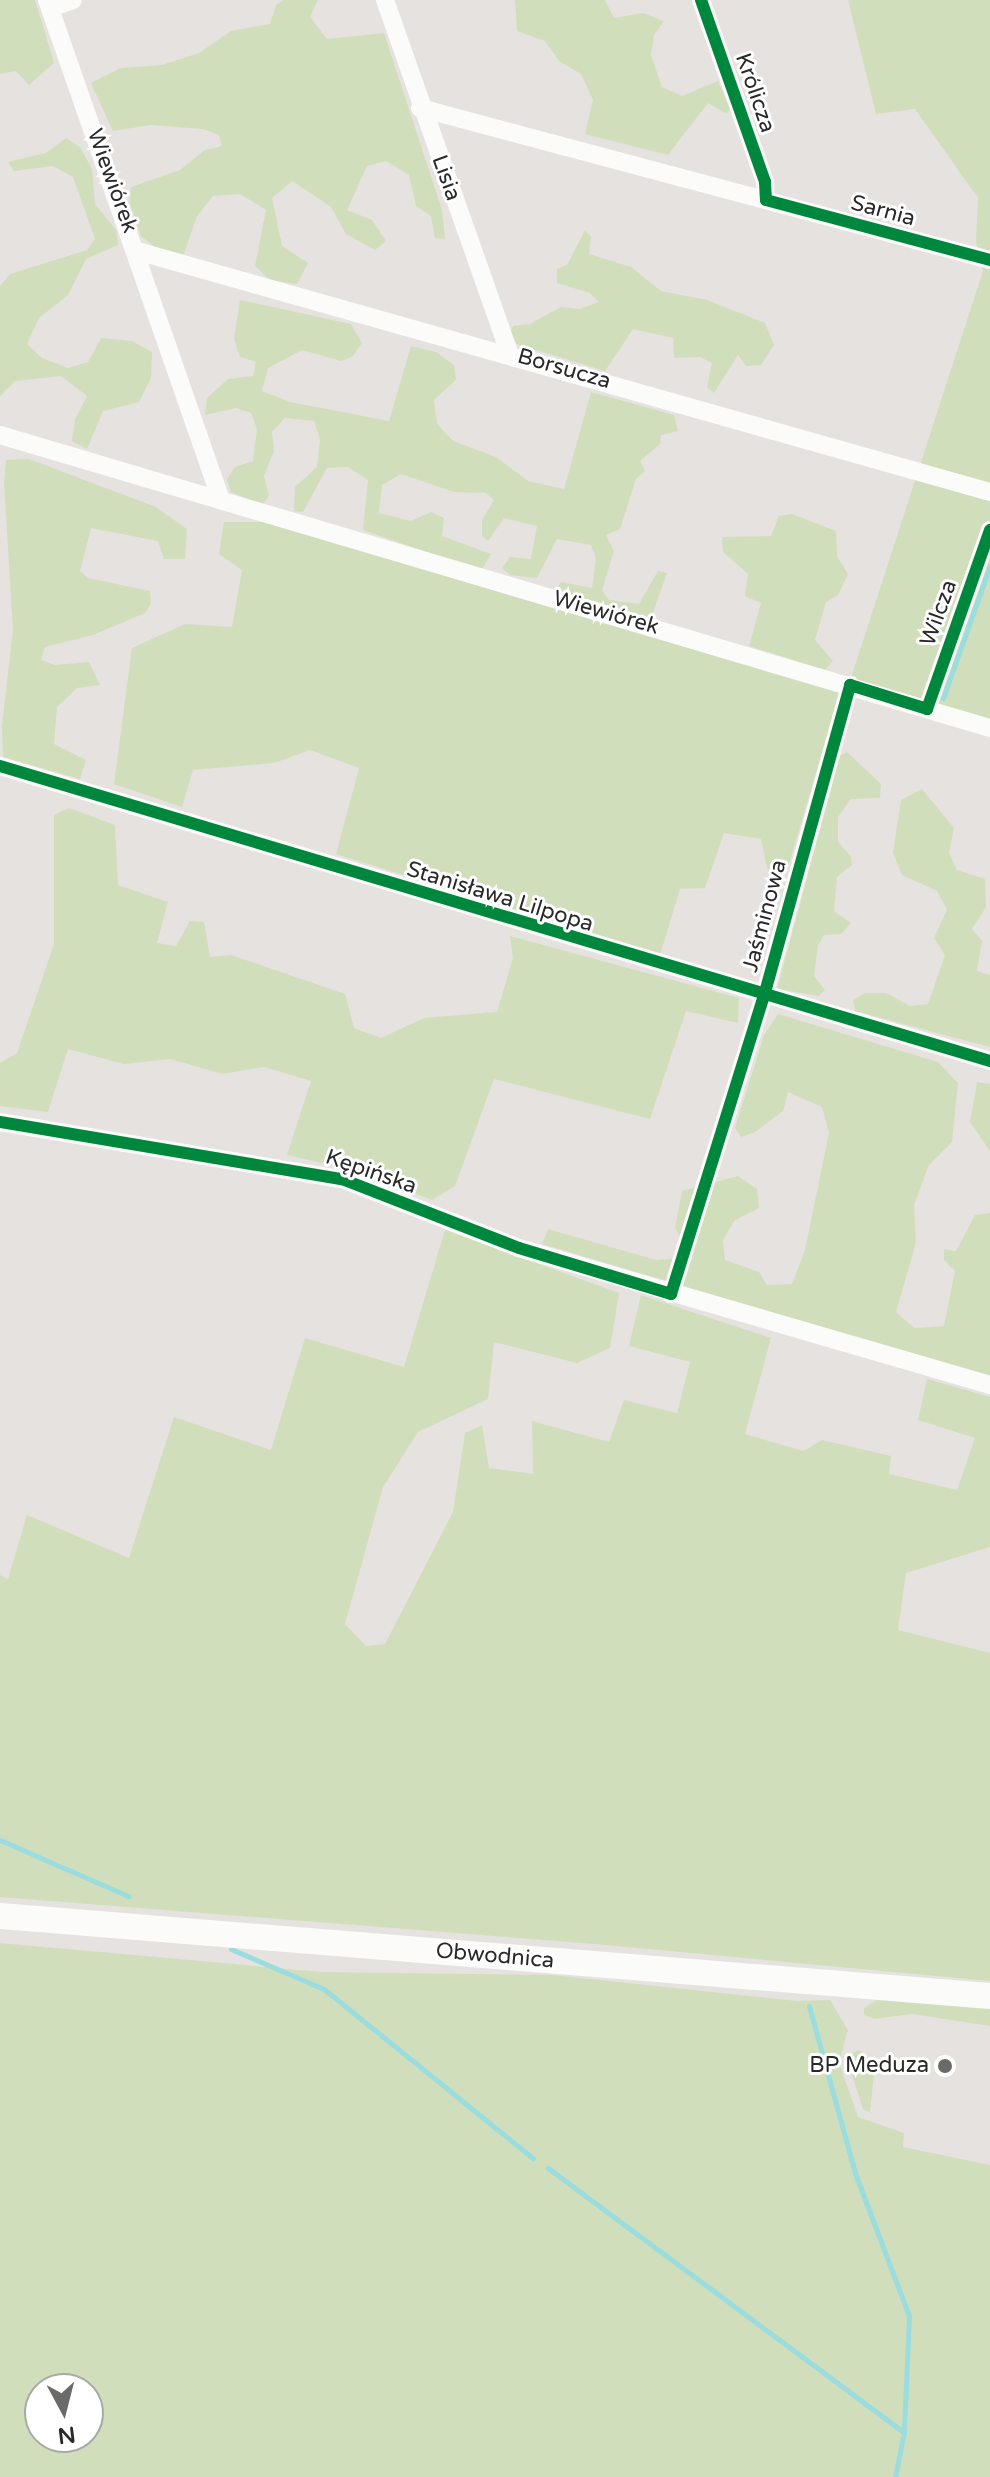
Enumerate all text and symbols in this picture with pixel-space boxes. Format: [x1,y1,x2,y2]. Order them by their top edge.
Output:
street label: Królicza [729,50,781,136]
street label: Wiewiórek [81,125,143,237]
street label: Lisia [426,152,466,204]
street label: Sarnia [848,190,918,232]
street label: Borsucza [514,343,614,395]
street label: Wilcza [915,577,963,649]
street label: Wiewiórek [550,585,662,641]
street label: Stanisława Lilpopa [404,856,596,938]
street label: Jaśminowa [737,857,793,975]
street label: Kępińska [322,1144,420,1200]
street label: Obwodnica [435,1938,555,1974]
place label: BP Meduza [809,2053,929,2079]
marker: BP Meduza [936,2057,954,2075]
north arrow [24,2373,104,2453]
text: N [56,2421,77,2449]

